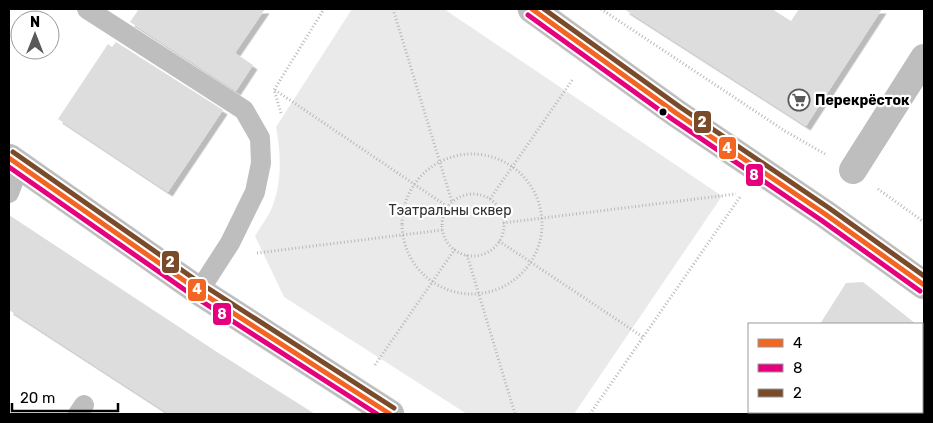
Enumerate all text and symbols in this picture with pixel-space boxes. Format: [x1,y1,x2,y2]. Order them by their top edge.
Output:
north arrow [10,10,60,60]
text: N [30,14,40,31]
supermarket icon: Перекрёсток [787,88,811,112]
place label: Перекрёсток [815,92,910,109]
unlabelled marker [658,107,668,117]
line badge: 2 [693,110,712,134]
text: 2 [697,114,707,131]
line badge: 4 [718,136,737,160]
text: 4 [722,140,732,157]
line badge: 8 [745,163,764,187]
text: 8 [749,167,759,184]
park label: Тэатральны сквер [388,202,512,219]
line badge: 2 [161,250,180,274]
text: 2 [165,254,175,271]
line badge: 4 [187,278,207,302]
text: 4 [192,281,202,298]
line badge: 8 [212,302,232,326]
text: 8 [217,306,227,323]
legend [748,323,923,413]
text: 4 [793,334,802,352]
text: 8 [793,359,803,377]
scale bar [12,380,119,412]
text: 2 [793,384,802,402]
text: 20 m [20,389,55,407]

